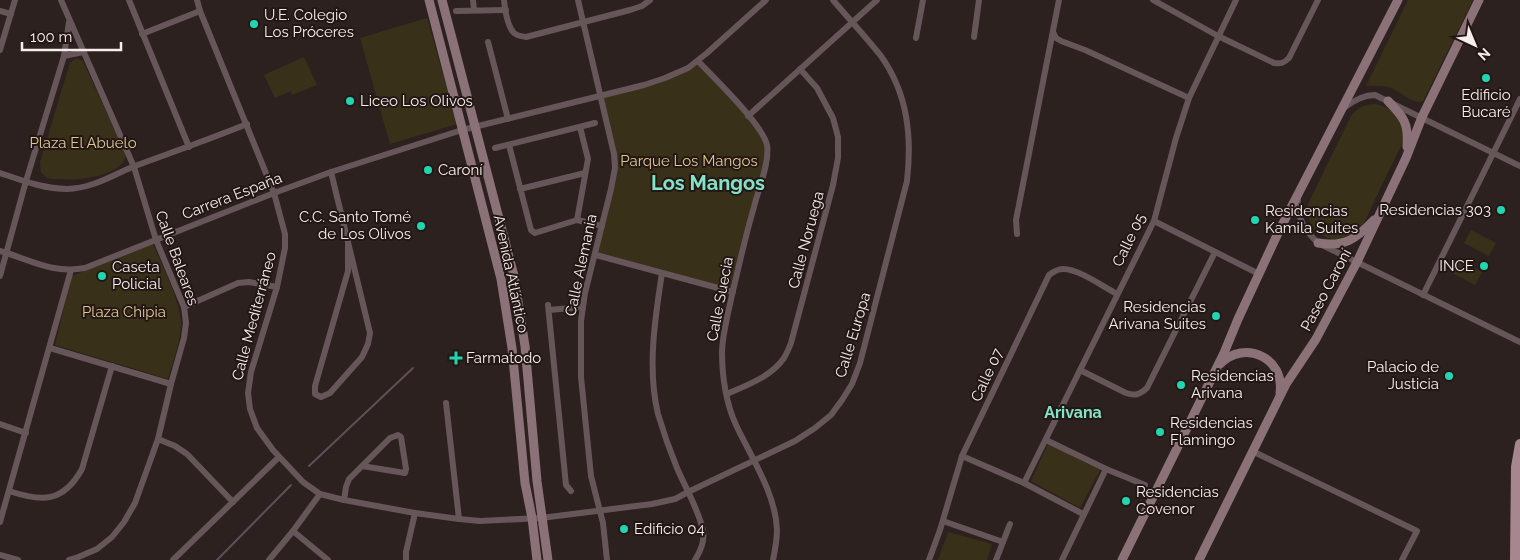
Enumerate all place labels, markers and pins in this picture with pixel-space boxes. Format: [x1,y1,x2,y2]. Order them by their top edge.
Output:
place label: U.E. Colegio Los Próceres [264,6,354,41]
marker: U.E. Colegio Los Próceres [248,18,260,30]
marker: Edificio Bucaré [1480,72,1492,84]
place label: Edificio Bucaré [1461,86,1511,121]
place label: Liceo Los Olivos [360,92,473,110]
marker: Liceo Los Olivos [344,95,356,107]
place label: Caroní [438,161,483,179]
marker: Caroní [422,164,434,176]
place label: Residencias 303 [1379,201,1491,219]
place label: Residencias Kamila Suites [1265,202,1358,237]
marker: Residencias 303 [1495,204,1507,216]
place label: C.C. Santo Tomé de Los Olivos [299,208,411,243]
marker: Residencias Kamila Suites [1249,214,1261,226]
marker: C.C. Santo Tomé de Los Olivos [415,220,427,232]
place label: INCE [1439,257,1474,275]
place label: Caseta Policial [112,258,162,293]
marker: INCE [1478,260,1490,272]
marker: Caseta Policial [96,270,108,282]
place label: Residencias Arivana Suites [1108,298,1206,333]
marker: Residencias Arivana Suites [1210,310,1222,322]
place label: Farmatodo [466,349,541,367]
marker: Farmatodo [450,352,462,364]
place label: Palacio de Justicia [1367,358,1439,393]
place label: Residencias Arivana [1191,367,1274,402]
marker: Palacio de Justicia [1443,370,1455,382]
marker: Residencias Arivana [1175,379,1187,391]
place label: Residencias Flamingo [1170,414,1253,449]
marker: Residencias Flamingo [1154,426,1166,438]
place label: Residencias Covenor [1136,483,1219,518]
marker: Residencias Covenor [1120,495,1132,507]
place label: Edificio 04 [634,520,705,538]
marker: Edificio 04 [618,523,630,535]

